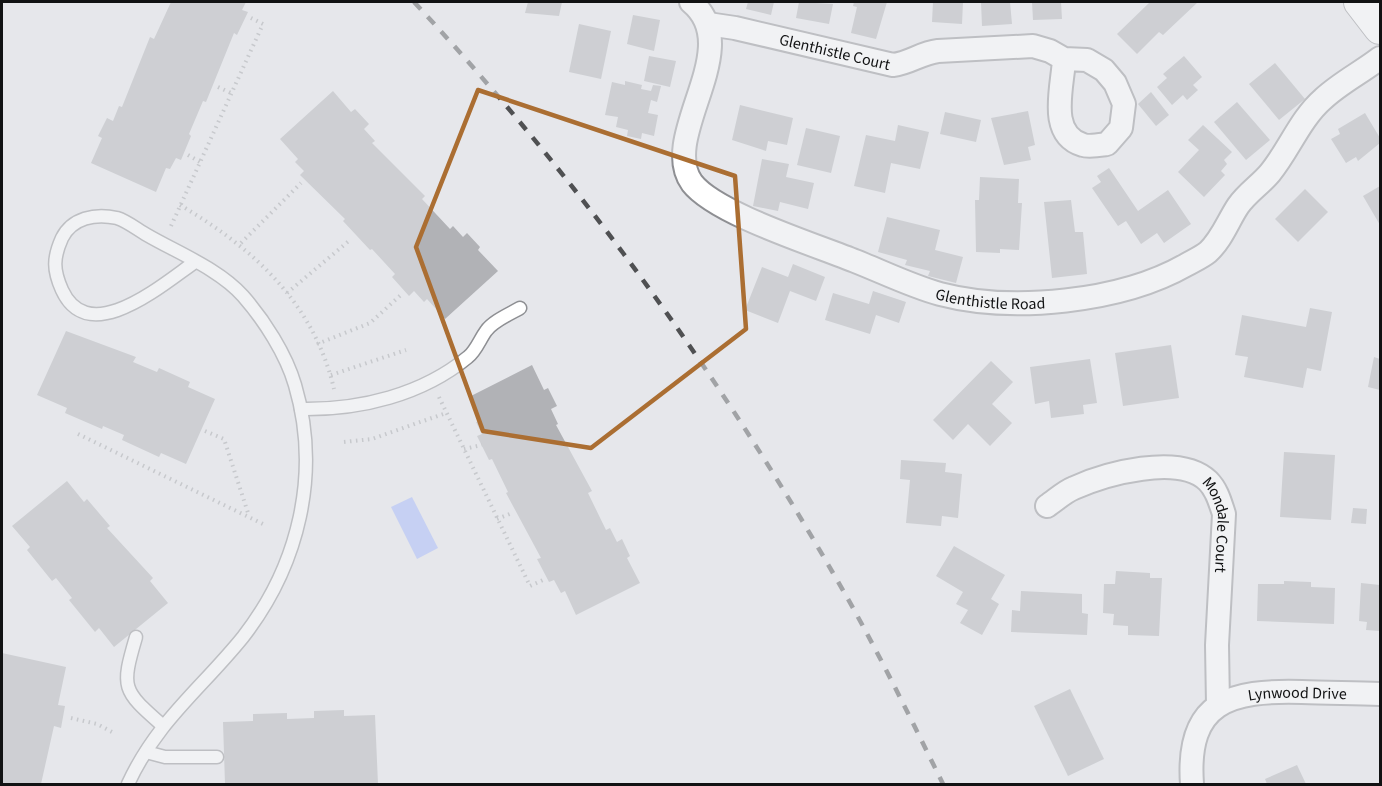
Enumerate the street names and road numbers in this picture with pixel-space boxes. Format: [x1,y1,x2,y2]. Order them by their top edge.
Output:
street label: Glenthistle Court [777,29,893,76]
street label: Glenthistle Road [933,283,1046,315]
street label: Mondale Court [1197,472,1234,574]
street label: Lynwood Drive [1246,682,1347,707]

